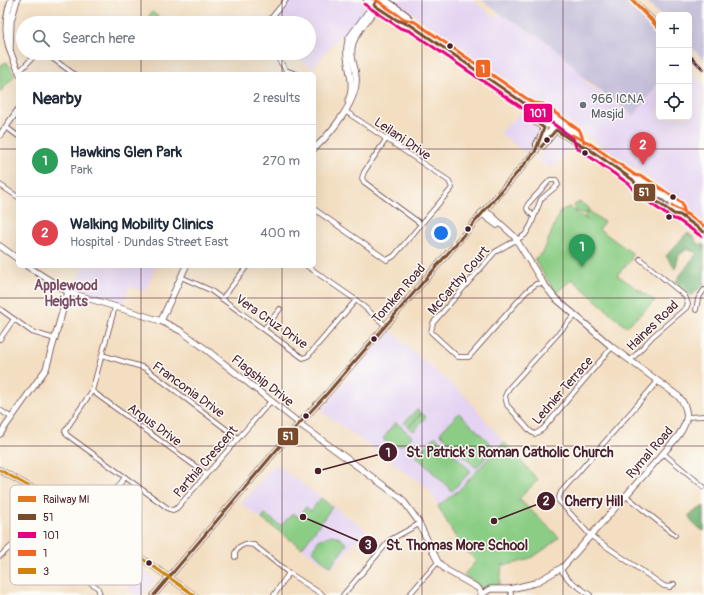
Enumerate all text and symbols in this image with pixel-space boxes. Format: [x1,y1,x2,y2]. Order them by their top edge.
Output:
map controls [656,12,692,120]
button: + [656,12,692,48]
search box [16,16,316,60]
icon: search [30,27,52,49]
text: Search here [62,29,135,48]
unlabelled marker [445,41,455,51]
button: − [656,48,692,84]
line badge: 1 [475,59,491,78]
text: 1 [481,63,485,76]
button: locate [656,84,692,120]
text: Nearby [32,88,81,109]
text: 2 results [253,90,300,106]
place label: 966 ICNA Masjid [591,91,645,122]
marker: 966 ICNA Masjid [578,100,588,110]
line badge: 101 [523,103,553,123]
text: 101 [530,107,546,120]
street label: Leilani Drive [371,114,434,164]
pin: 2 [630,132,656,165]
unlabelled marker [542,135,552,145]
text: Hawkins Glen Park [70,143,182,162]
unlabelled marker [580,148,590,158]
text: 1 [42,153,48,169]
text: 270 m [263,153,300,169]
text: Park [70,162,93,178]
line badge: 51 [633,183,656,202]
text: 51 [639,186,649,199]
unlabelled marker [668,192,678,202]
unlabelled marker [664,212,674,222]
text: Walking Mobility Clinics [70,215,213,234]
your location [431,223,451,243]
unlabelled marker [463,224,473,234]
text: 2 [41,225,49,241]
text: 400 m [260,225,300,241]
text: Hospital · Dundas Street East [70,234,228,250]
pin: 1 [569,234,595,267]
street label: McCarthy Court [425,242,493,318]
street label: Tomken Road [369,261,429,327]
district label: Applewood Heights [34,277,98,310]
street label: Vera Cruz Drive [232,291,311,353]
street label: Haines Road [623,297,682,354]
unlabelled marker [369,334,379,344]
street label: Flagship Drive [228,352,297,410]
street label: Lednier Terrace [529,353,597,428]
street label: Franconia Drive [149,358,228,422]
street label: Argus Drive [124,400,185,450]
unlabelled marker [301,411,311,421]
street label: Parthia Crescent [170,422,242,501]
street label: Rymal Road [623,423,677,482]
line badge: 51 [277,427,299,446]
text: 51 [283,430,293,443]
callout: St. Patrick's Roman Catholic Church [378,439,622,465]
text: St. Patrick's Roman Catholic Church [406,444,614,461]
text: 1 [386,446,390,461]
legend [10,485,142,585]
callout: Cherry Hill [536,488,631,514]
text: Railway MI [43,493,90,506]
text: Cherry Hill [564,493,624,510]
text: 2 [543,494,550,509]
text: 51 [43,511,53,524]
text: 101 [43,529,59,542]
callout: St. Thomas More School [358,532,536,558]
text: St. Thomas More School [386,537,528,554]
text: 3 [365,538,372,553]
text: 1 [43,547,47,560]
unlabelled marker [144,558,154,568]
text: 3 [43,565,49,578]

